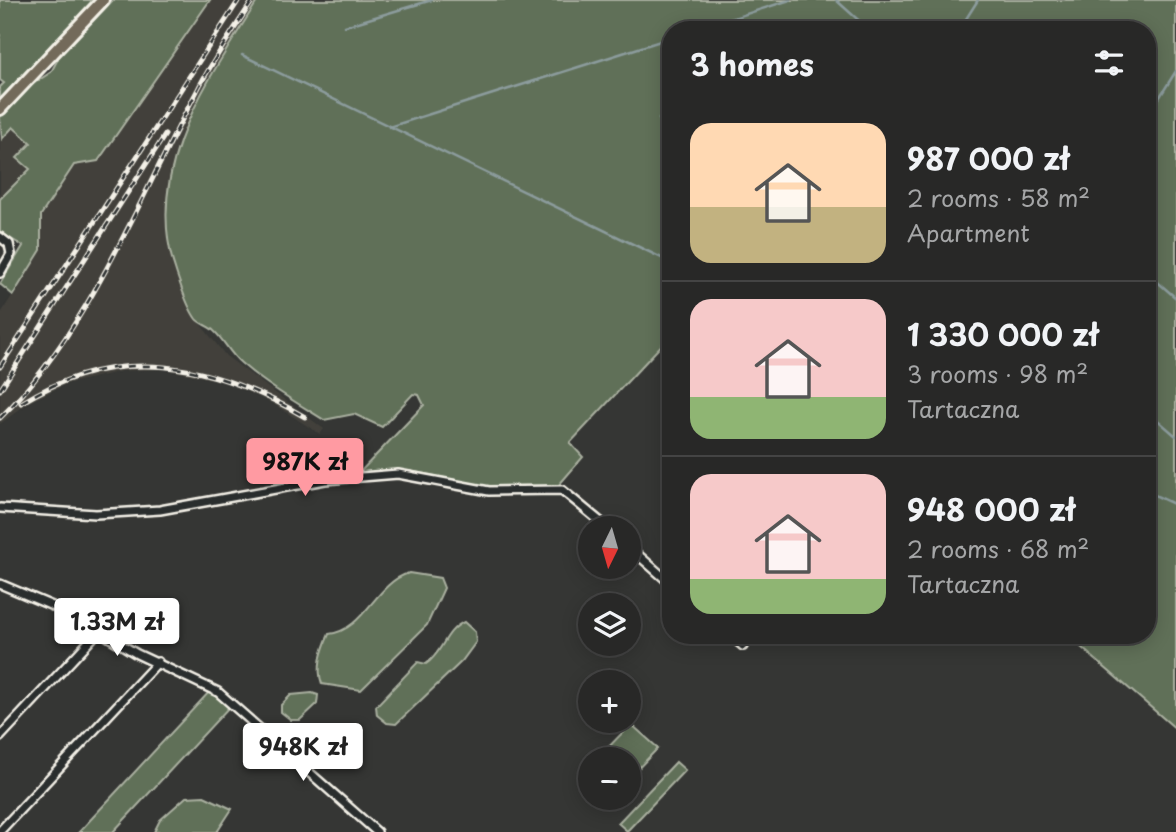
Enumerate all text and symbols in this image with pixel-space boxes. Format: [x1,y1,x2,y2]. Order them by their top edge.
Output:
text: 3 homes [690,41,814,86]
icon: filters [1090,44,1128,82]
text: 987 000 zł [907,135,1069,180]
icon: home [746,151,830,235]
text: 2 rooms · 58 m² [907,180,1090,215]
text: Apartment [907,215,1030,250]
text: 1 330 000 zł [907,311,1098,356]
icon: home [746,327,830,411]
text: 3 rooms · 98 m² [907,356,1088,391]
text: Tartaczna [907,391,1019,426]
pin: 987K zł [240,438,370,498]
text: 987K zł [262,443,348,478]
text: 948 000 zł [907,486,1075,531]
icon: home [746,502,830,586]
north arrow [578,516,640,579]
map controls [578,516,641,810]
text: 2 rooms · 68 m² [907,531,1089,566]
text: Tartaczna [907,566,1019,601]
button: layers [578,593,641,656]
pin: 1.33M zł [45,598,189,658]
text: 1.33M zł [70,603,164,638]
button: + [578,670,641,733]
pin: 948K zł [238,724,368,783]
text: 948K zł [259,728,347,763]
button: − [578,747,641,810]

